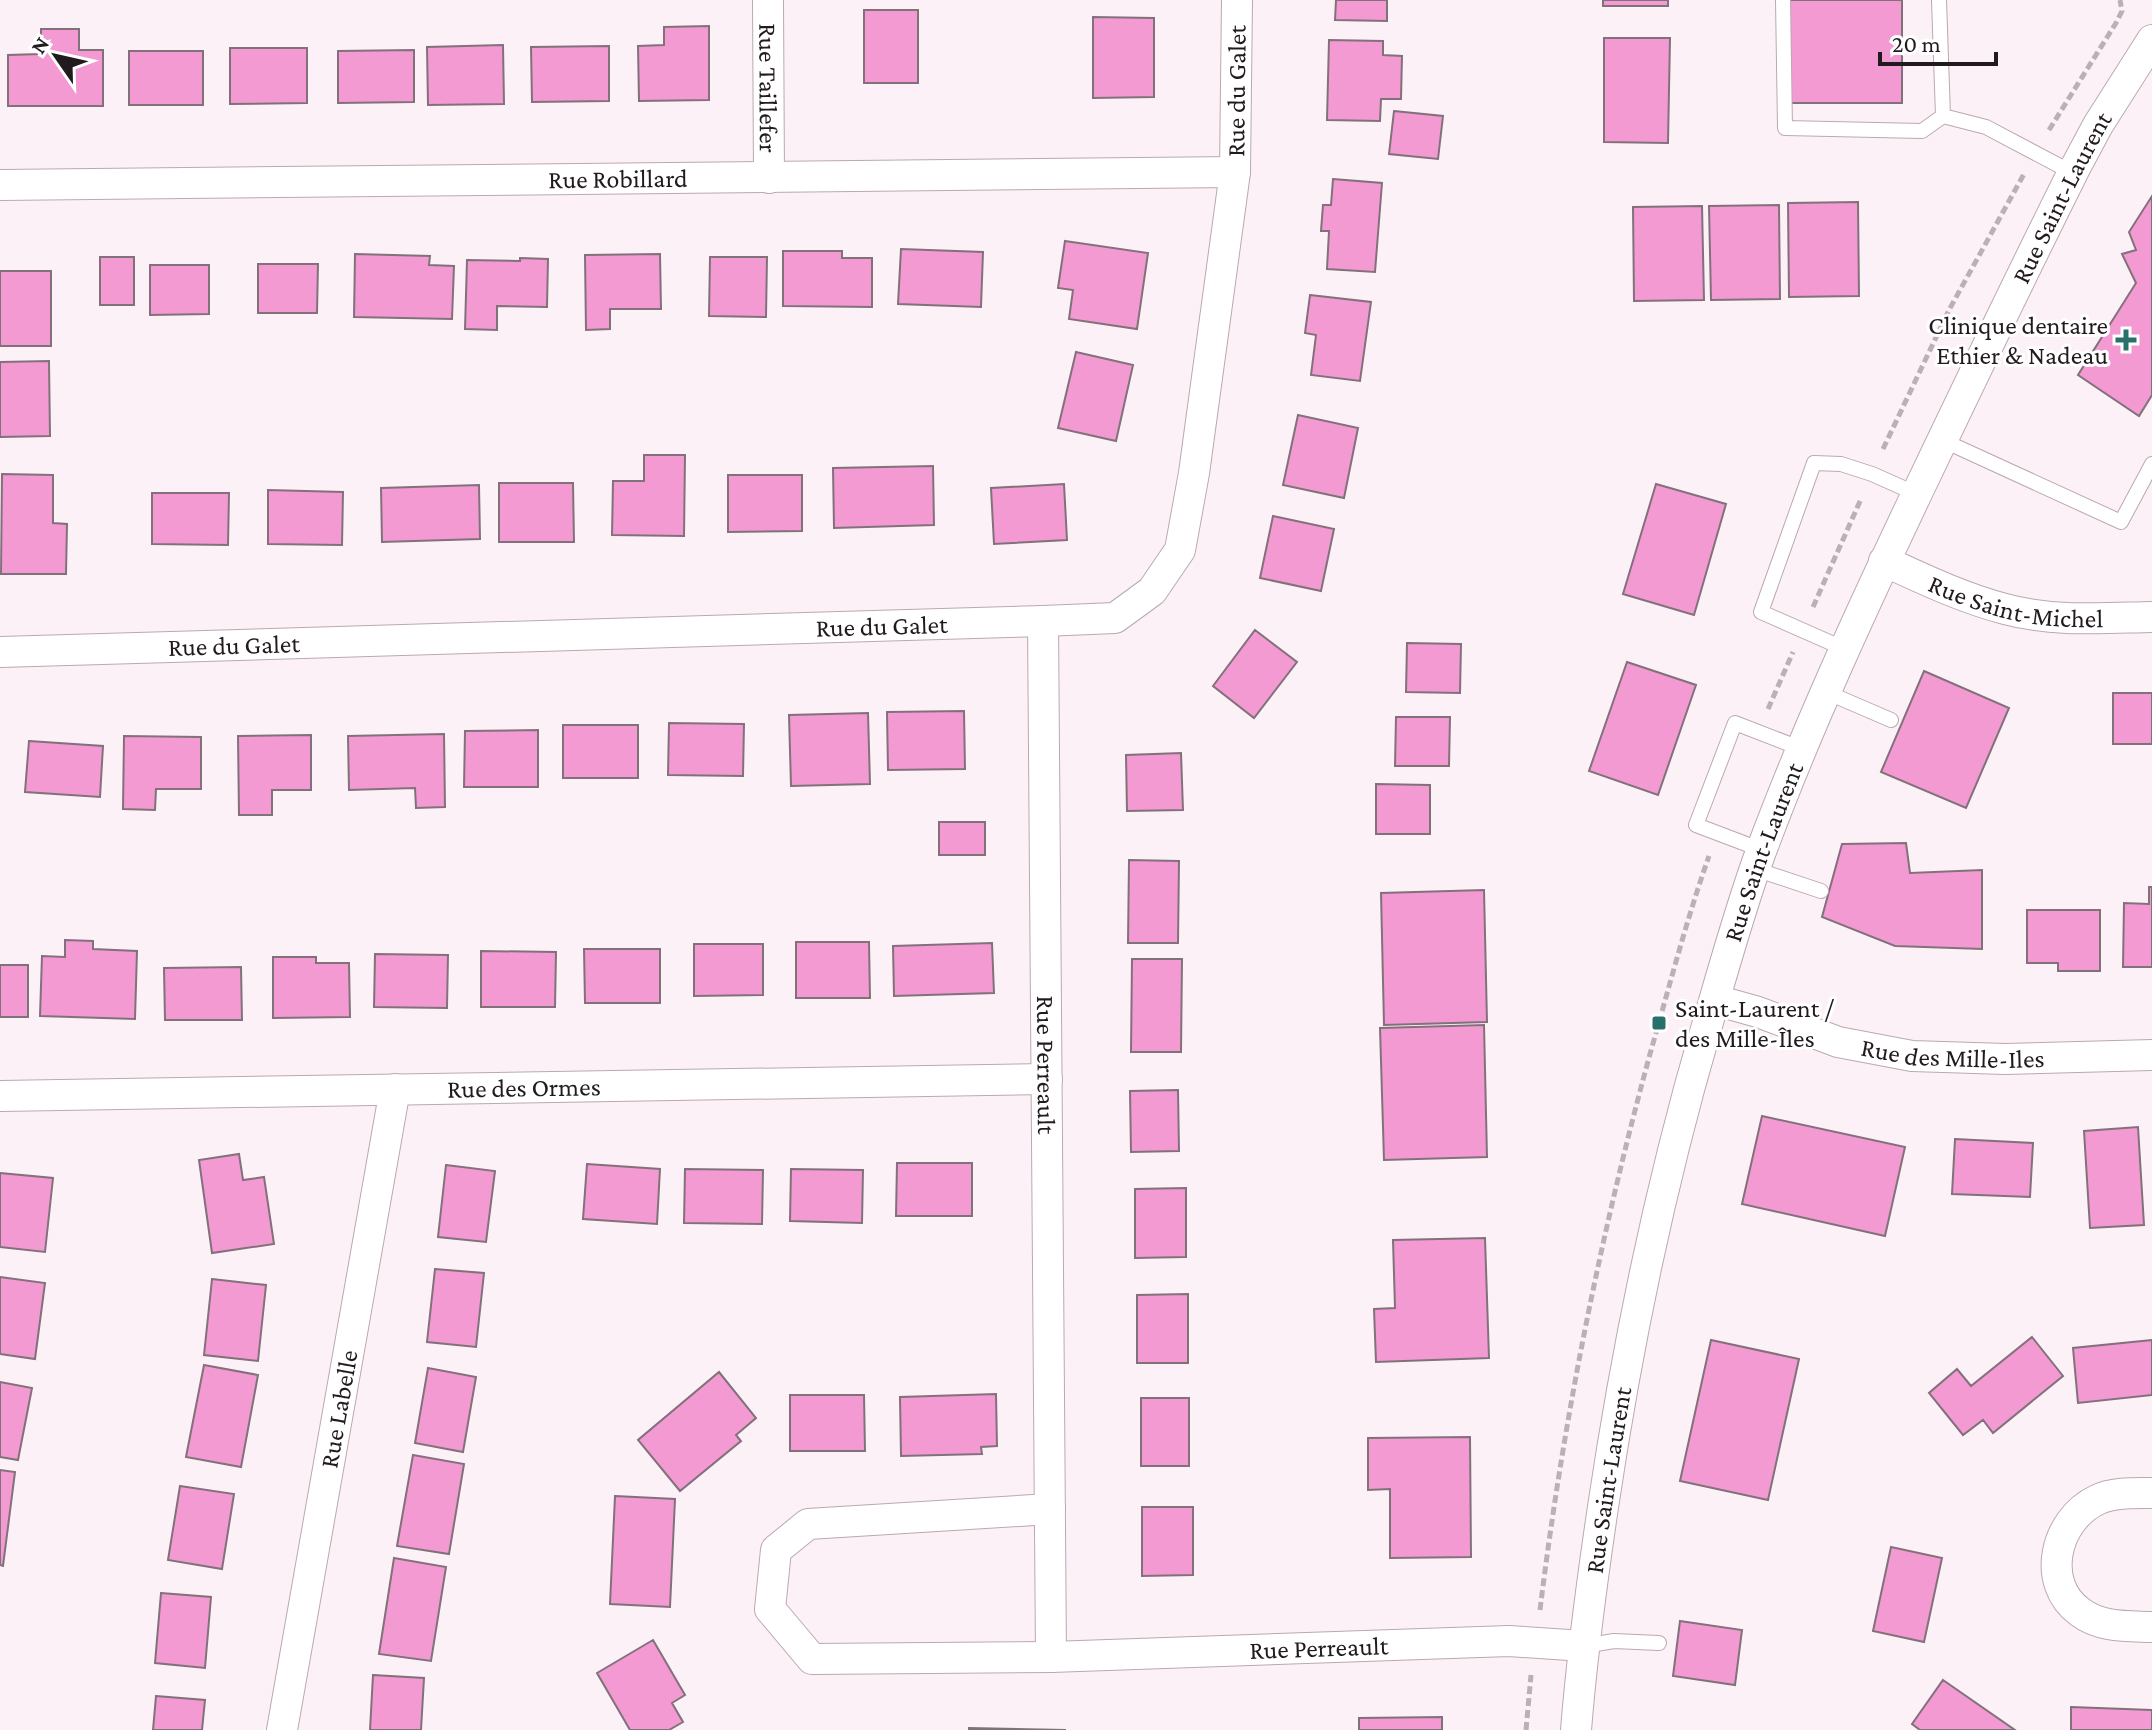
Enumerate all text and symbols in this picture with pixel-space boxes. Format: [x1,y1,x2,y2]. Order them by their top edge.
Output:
north arrow [16,16,96,96]
scale bar [1880,16,1996,66]
street label: Rue Taillefer [754,23,783,153]
street label: Rue du Galet [1221,24,1251,157]
text: 20 m [1892,30,1941,57]
text: N [25,32,54,58]
street label: Rue Saint-Laurent [2006,106,2118,288]
street label: Rue Robillard [548,163,688,194]
place label: Clinique dentaire Ethier & Nadeau [1928,311,2108,370]
marker: Clinique dentaire Ethier & Nadeau [2115,329,2137,351]
street label: Rue Saint-Michel [1924,569,2103,633]
street label: Rue du Galet [815,609,948,642]
street label: Rue du Galet [168,629,301,662]
street label: Rue Saint-Laurent [1718,758,1809,945]
place label: Saint-Laurent / des Mille-Îles [1675,994,1834,1053]
street label: Rue Perreault [1031,995,1061,1135]
marker: Saint-Laurent / des Mille-Îles [1650,1014,1668,1032]
street label: Rue des Mille-Iles [1859,1032,2045,1074]
street label: Rue des Ormes [447,1072,601,1103]
street label: Rue Labelle [314,1348,363,1470]
street label: Rue Saint-Laurent [1579,1384,1637,1575]
street label: Rue Perreault [1249,1631,1389,1665]

